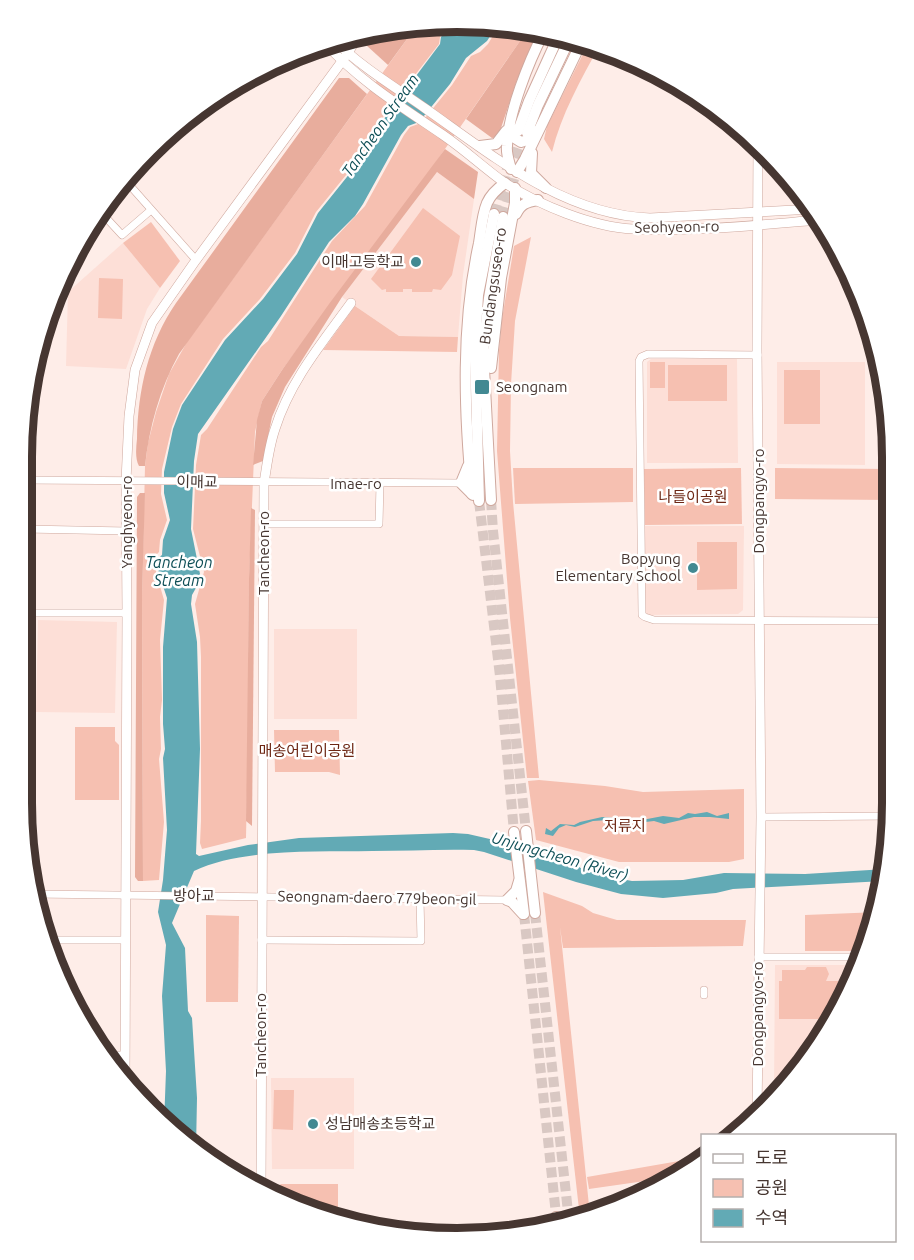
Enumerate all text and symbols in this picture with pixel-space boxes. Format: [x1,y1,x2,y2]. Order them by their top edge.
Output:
water label: Tancheon Stream [338,70,422,180]
street label: Seohyeon-ro [634,217,720,236]
street label: Bundangsuseo-ro [476,226,509,345]
place label: 이매고등학교 [321,253,404,270]
marker: 이매고등학교 [409,255,423,269]
marker: Seongnam [473,378,491,396]
place label: Seongnam [496,378,567,395]
street label: Dongpangyo-ro [750,449,767,553]
street label: 이매교 [176,473,218,490]
street label: Yanghyeon-ro [118,475,135,569]
street label: Imae-ro [330,475,382,492]
park label: 나들이공원 [658,488,728,505]
street label: Tancheon-ro [255,511,272,595]
place label: Bopyung Elementary School [555,550,681,584]
water label: Tancheon Stream [145,553,213,589]
marker: Bopyung Elementary School [686,561,700,575]
park label: 매송어린이공원 [259,742,355,759]
park label: 저류지 [604,817,646,834]
water label: Unjungcheon (River) [489,828,630,885]
street label: 방아교 [173,887,215,904]
street label: Seongnam-daero 779beon-gil [278,887,477,908]
street label: Dongpangyo-ro [749,962,766,1066]
street label: Tancheon-ro [252,993,269,1077]
place label: 성남매송초등학교 [325,1115,435,1132]
marker: 성남매송초등학교 [306,1117,320,1131]
legend [701,1134,896,1242]
text: 도로 [755,1147,788,1167]
text: 공원 [755,1177,788,1197]
text: 수역 [755,1207,788,1227]

